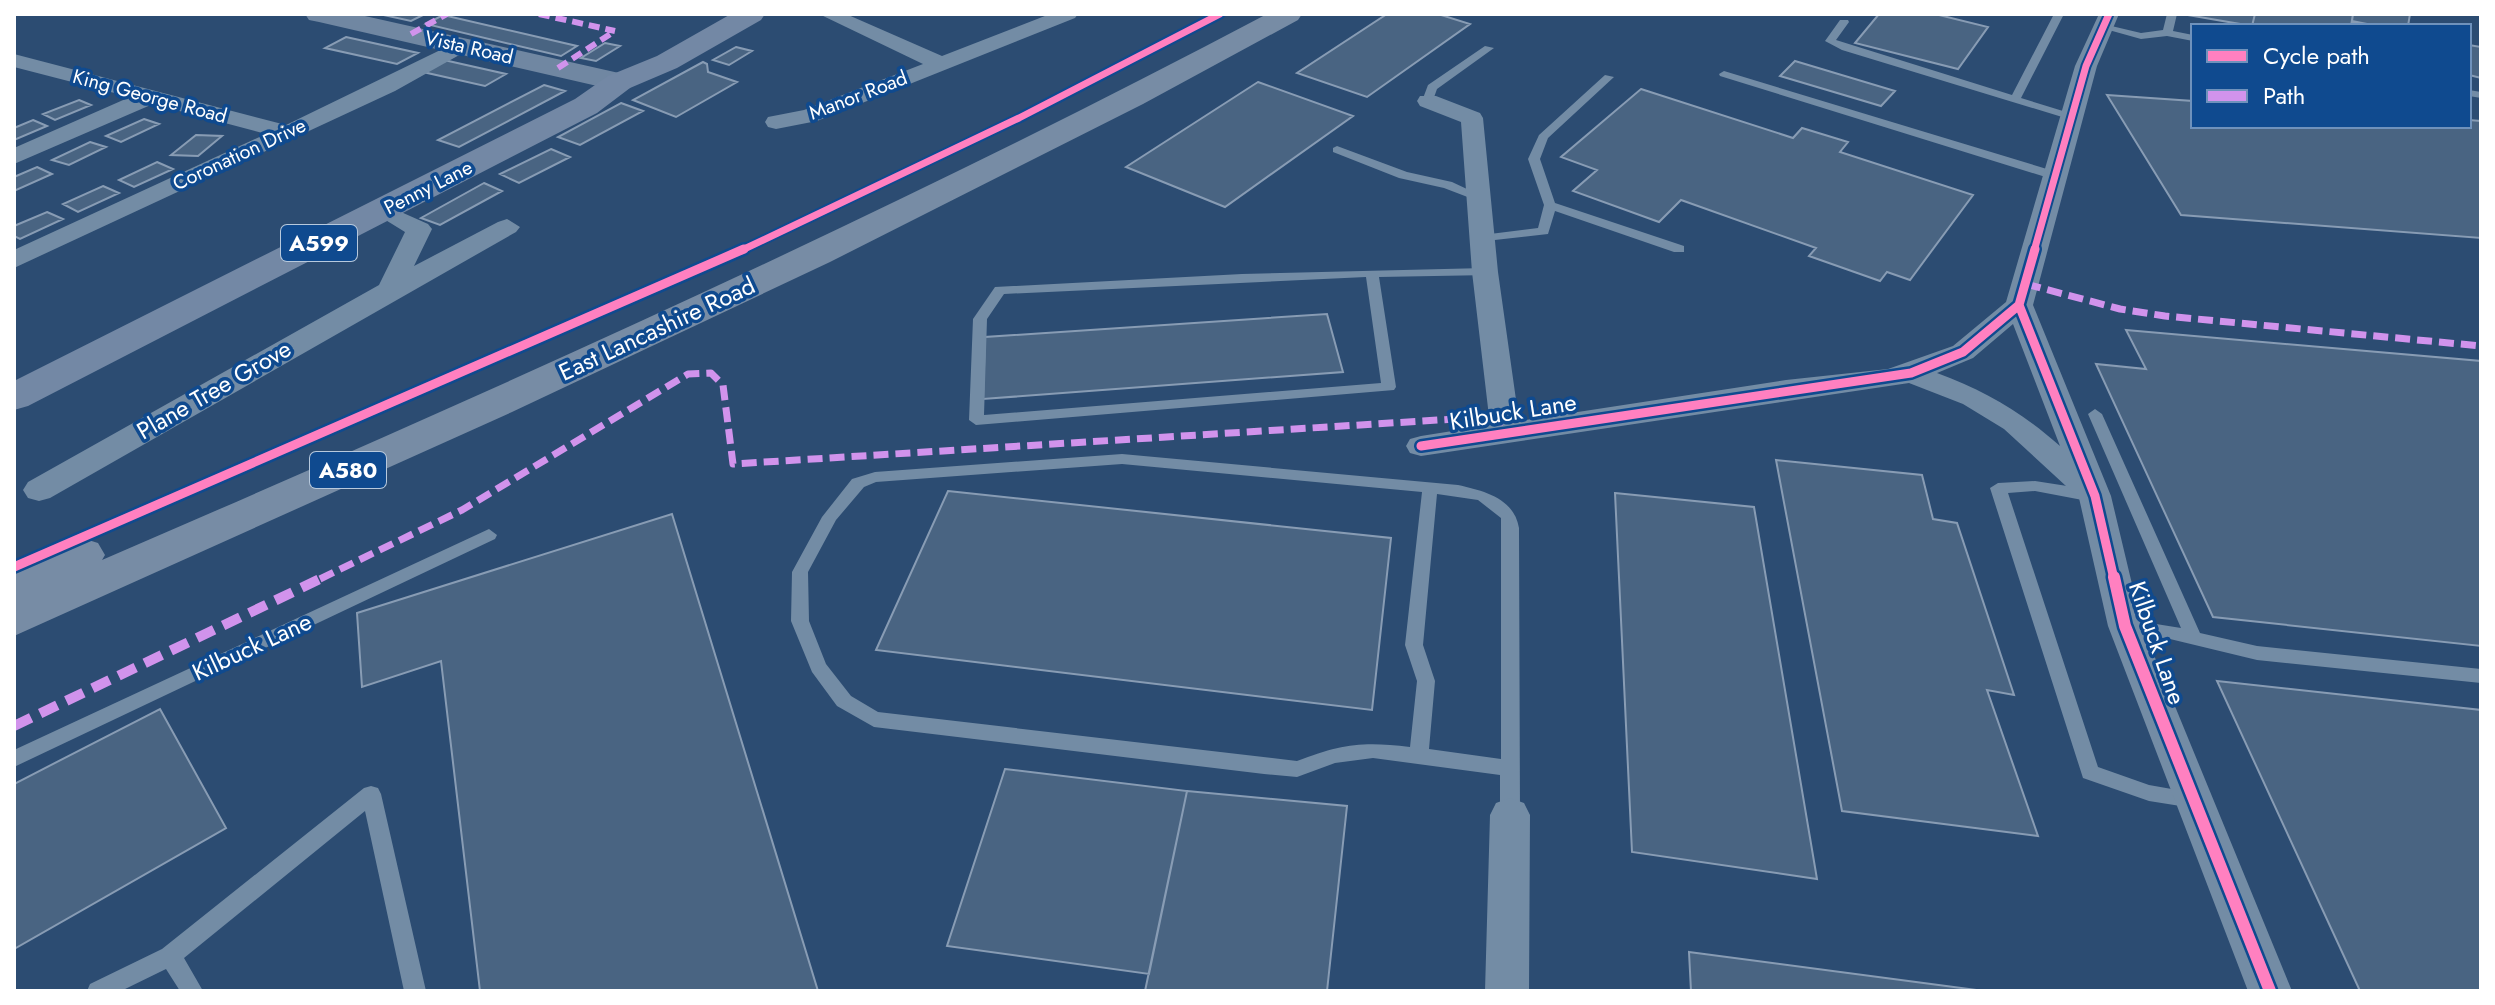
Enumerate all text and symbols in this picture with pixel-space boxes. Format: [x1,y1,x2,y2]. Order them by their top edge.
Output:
street label: Vista Road [422,23,516,72]
legend [2191,24,2471,128]
text: Cycle path [2263,38,2370,73]
street label: King George Road [70,62,230,131]
street label: Manor Road [805,63,912,128]
text: Path [2263,78,2305,113]
street label: Coronation Drive [168,111,311,198]
street label: Penny Lane [379,153,477,222]
road number: A599 [281,225,357,261]
street label: East Lancashire Road [553,268,761,389]
street label: Plane Tree Grove [130,331,297,448]
street label: Kilbuck Lane [1447,384,1579,439]
road number: A580 [310,452,386,488]
street label: Kilbuck Lane [2120,577,2195,709]
street label: Kilbuck Lane [186,604,317,689]

